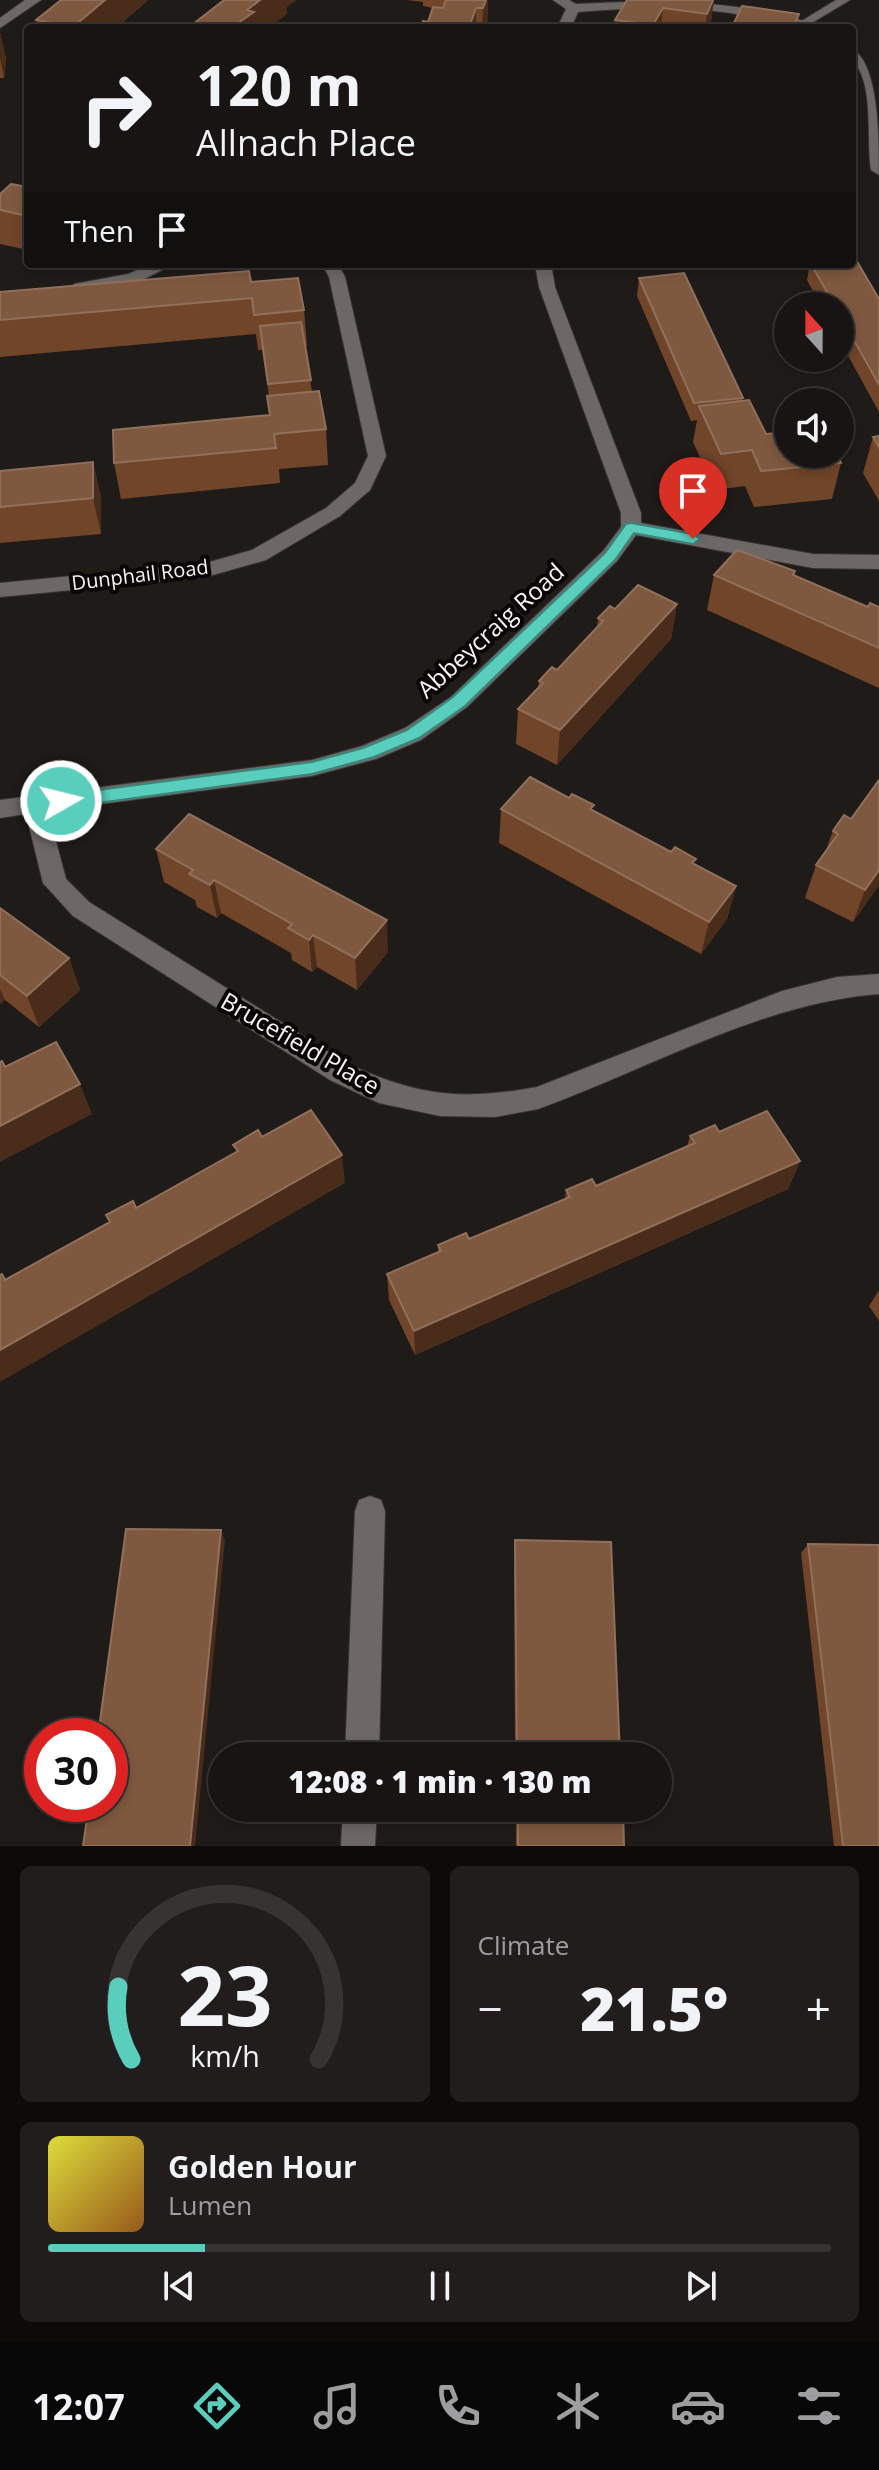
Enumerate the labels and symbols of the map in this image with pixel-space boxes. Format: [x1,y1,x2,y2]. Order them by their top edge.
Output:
north arrow [774,292,854,372]
pin [659,457,727,539]
street label: Dunphail Road [70,553,210,596]
street label: Abbeycraig Road [409,555,571,705]
position arrow [19,759,103,843]
street label: Brucefield Place [215,984,386,1102]
speed limit sign: 30 [24,1718,128,1822]

